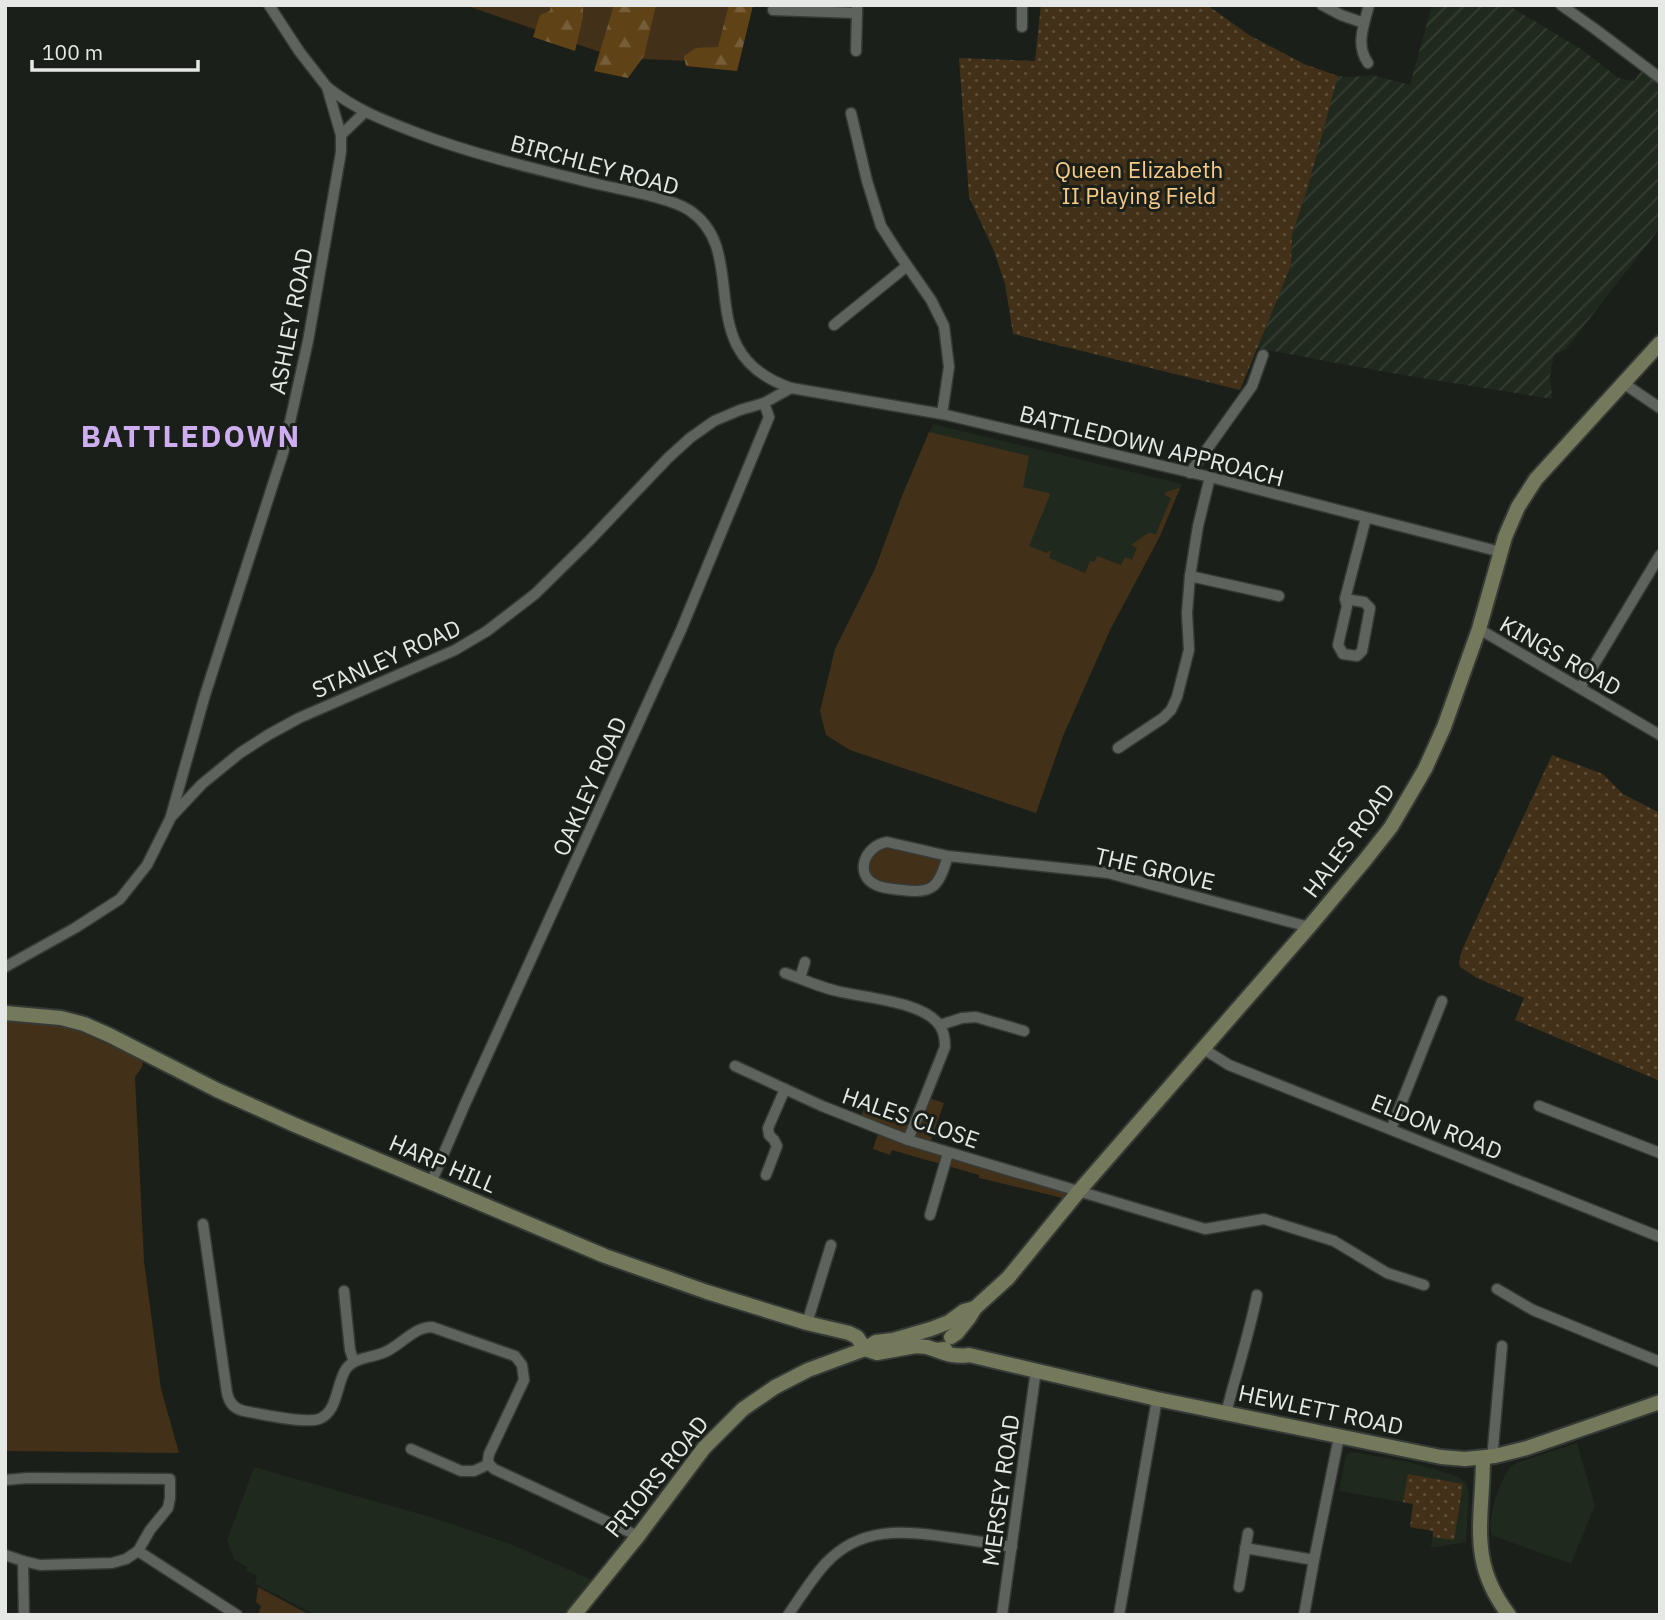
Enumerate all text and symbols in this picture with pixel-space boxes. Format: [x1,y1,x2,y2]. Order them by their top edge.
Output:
scale bar [32,28,198,72]
text: 100 m [42,38,103,66]
street label: BIRCHLEY ROAD [507,127,683,201]
park label: Queen Elizabeth II Playing Field [1055,154,1223,210]
street label: ASHLEY ROAD [261,245,319,397]
street label: BATTLEDOWN APPROACH [1017,398,1287,492]
district label: BATTLEDOWN [81,416,301,455]
street label: KINGS ROAD [1495,608,1627,702]
street label: STANLEY ROAD [307,612,465,704]
street label: OAKLEY ROAD [545,712,633,860]
street label: HALES ROAD [1295,777,1401,903]
street label: THE GROVE [1092,840,1218,896]
street label: HALES CLOSE [839,1080,983,1154]
street label: ELDON ROAD [1367,1086,1507,1166]
street label: HARP HILL [385,1127,501,1199]
street label: HEWLETT ROAD [1236,1377,1406,1441]
street label: PRIORS ROAD [598,1409,714,1543]
street label: MERSEY ROAD [975,1412,1025,1568]

